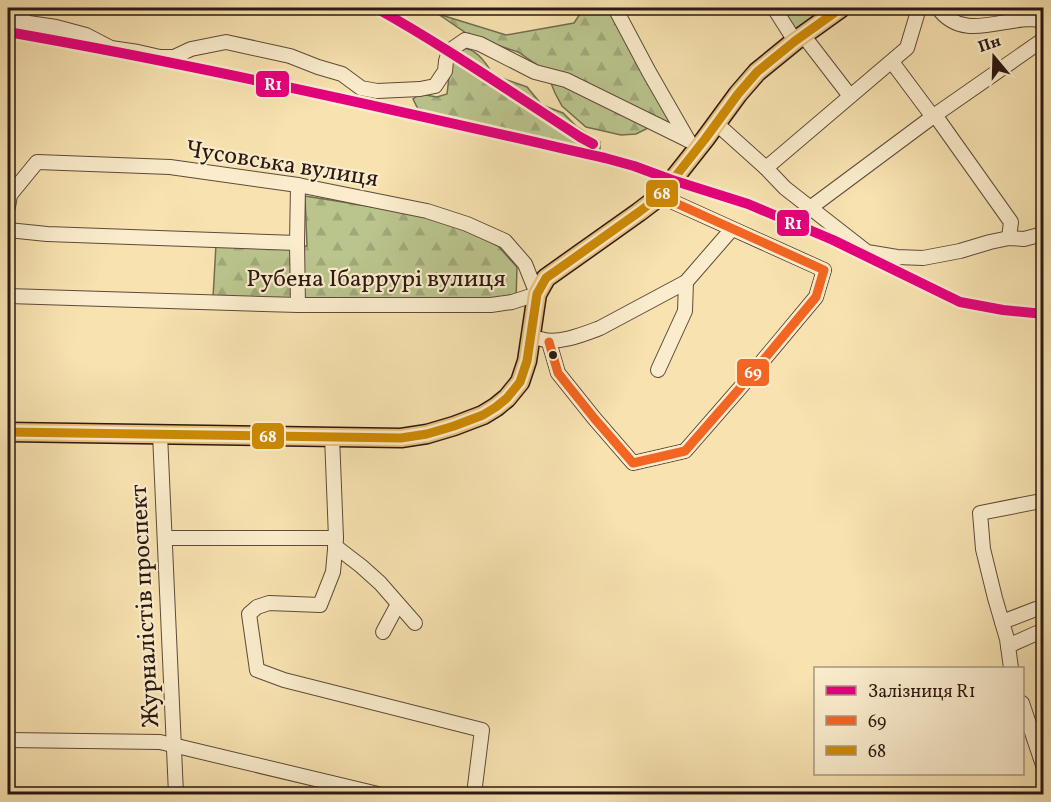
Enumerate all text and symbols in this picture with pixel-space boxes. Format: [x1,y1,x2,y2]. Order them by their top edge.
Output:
north arrow [964,27,1024,87]
text: Пн [975,31,1004,59]
line badge: R1 [255,70,290,98]
text: R1 [264,75,282,97]
street label: Чусовська вулиця [183,133,381,197]
line badge: 68 [645,179,679,208]
text: 68 [653,184,671,206]
line badge: R1 [776,209,810,237]
text: R1 [784,214,802,236]
street label: Рубена Ібаррурі вулиця [246,263,506,297]
unlabelled marker [547,349,559,361]
line badge: 69 [736,358,770,387]
text: 69 [744,363,762,385]
line badge: 68 [251,422,285,450]
text: 68 [259,427,277,449]
street label: Журналістів проспект [123,483,169,728]
legend [814,667,1024,775]
text: Залізниця R1 [868,680,976,705]
text: 69 [868,710,886,735]
text: 68 [868,740,886,765]

